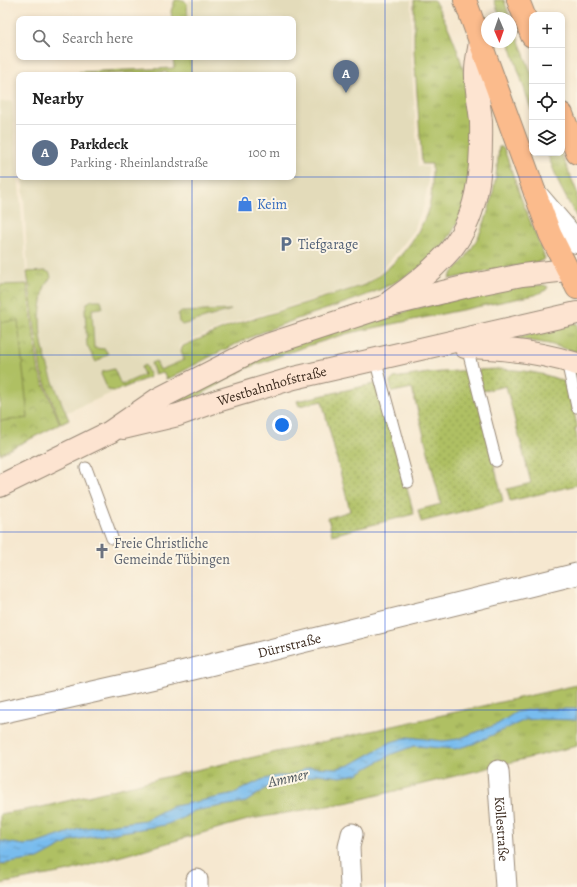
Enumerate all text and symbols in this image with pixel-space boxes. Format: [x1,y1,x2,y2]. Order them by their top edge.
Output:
north arrow [481,12,517,48]
map controls [529,12,565,156]
button: + [529,12,565,48]
search box [16,16,296,60]
icon: search [30,27,52,49]
text: Search here [62,28,133,48]
button: − [529,48,565,84]
pin: A [333,60,359,93]
button: locate [529,84,565,120]
text: Nearby [32,87,83,110]
button: layers [529,120,565,156]
text: Parkdeck [70,134,128,154]
text: A [41,144,49,161]
text: 100 m [248,144,280,161]
text: Parking · Rheinlandstraße [70,154,208,171]
shop icon: Keim [236,195,254,213]
place label: Keim [257,195,288,214]
parking icon: Tiefgarage [277,235,295,253]
place label: Tiefgarage [298,235,358,254]
street label: Westbahnhofstraße [214,362,329,411]
your location [272,415,292,435]
place label: Freie Christliche Gemeinde Tübingen [114,534,230,569]
church icon: Freie Christliche Gemeinde Tübingen [93,542,111,560]
street label: Dürrstraße [256,629,323,663]
water label: Ammer [265,764,311,792]
street label: Köllestraße [490,796,513,862]

